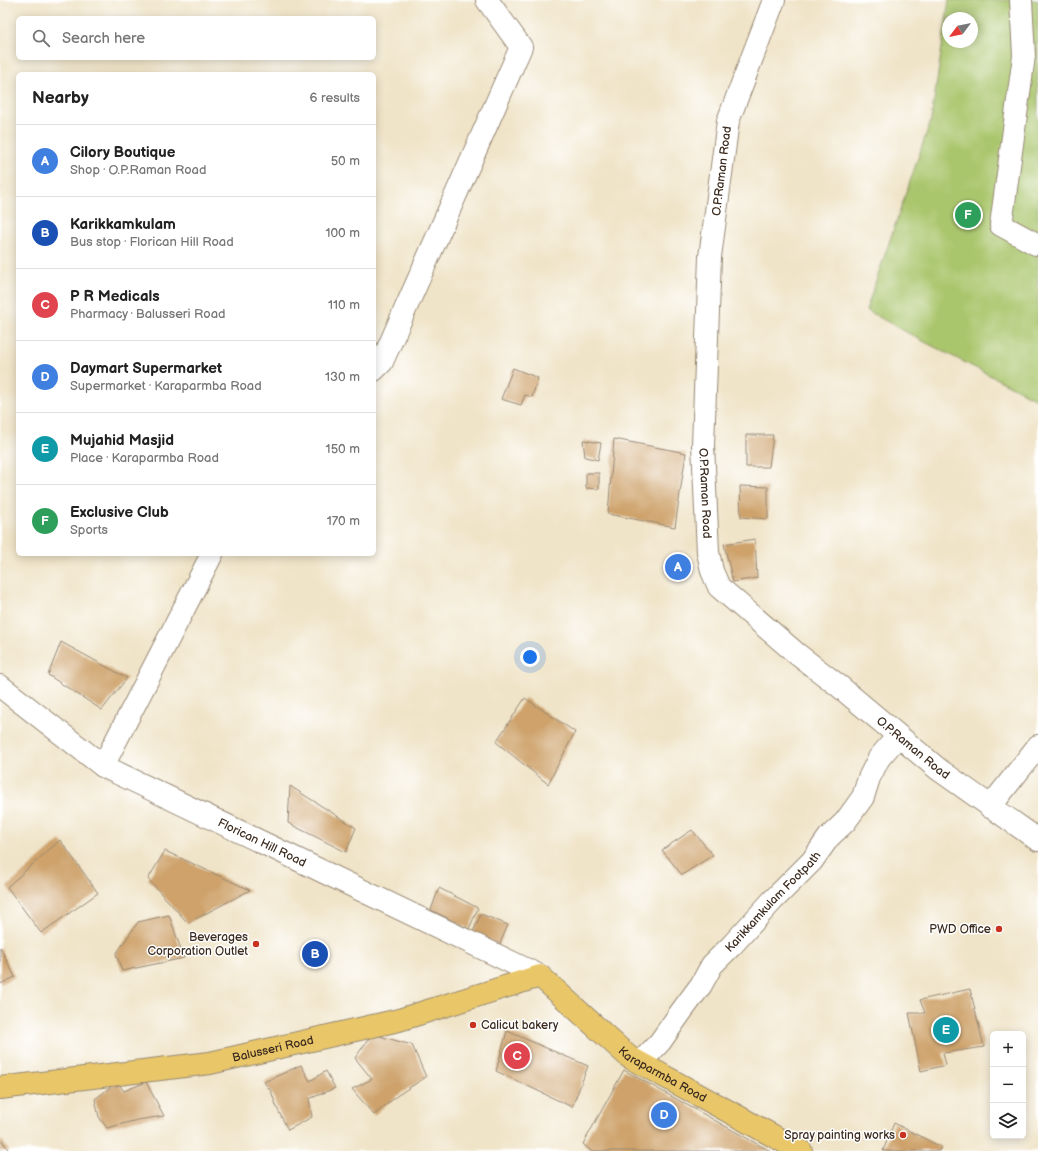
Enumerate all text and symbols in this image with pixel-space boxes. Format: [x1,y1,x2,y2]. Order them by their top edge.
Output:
north arrow [942,12,978,48]
search box [16,16,376,60]
icon: search [30,27,52,49]
text: Search here [62,29,145,48]
text: Nearby [32,88,89,108]
text: 6 results [310,90,360,106]
street label: O.P.Raman Road [709,125,735,217]
text: Cilory Boutique [70,143,175,162]
text: A [41,153,49,169]
text: 50 m [331,153,360,169]
text: Shop · O.P.Raman Road [70,162,206,178]
pin: F [955,200,981,230]
text: Karikkamkulam [70,215,176,234]
text: B [40,225,50,241]
text: 100 m [325,225,360,241]
text: Bus stop · Florican Hill Road [70,234,234,250]
text: P R Medicals [70,287,160,306]
text: C [40,297,50,313]
text: 110 m [328,297,360,313]
text: Pharmacy · Balusseri Road [70,306,226,322]
text: Daymart Supermarket [70,359,222,378]
text: D [40,369,50,385]
text: 130 m [325,369,360,385]
text: Supermarket · Karaparmba Road [70,378,262,394]
text: Mujahid Masjid [70,431,174,450]
text: E [41,441,49,457]
text: 150 m [326,441,360,457]
street label: O.P.Raman Road [696,448,715,539]
text: Place · Karaparmba Road [70,450,219,466]
text: Exclusive Club [70,503,169,522]
text: F [41,513,49,529]
text: 170 m [327,513,360,529]
text: Sports [70,522,108,538]
pin: A [665,552,691,582]
your location [520,647,540,667]
street label: O.P.Raman Road [874,713,953,783]
street label: Florican Hill Road [216,815,309,870]
street label: Karikkamkulam Footpath [722,848,824,955]
place label: PWD Office [929,922,991,937]
marker: PWD Office [994,924,1004,934]
place label: Beverages Corporation Outlet [147,930,248,959]
marker: Beverages Corporation Outlet [251,939,261,949]
pin: B [302,939,328,969]
pin: E [933,1015,959,1045]
place label: Calicut bakery [481,1018,559,1033]
marker: Calicut bakery [468,1020,478,1030]
map controls [990,1031,1026,1139]
button: + [990,1031,1026,1067]
street label: Balusseri Road [231,1032,315,1065]
pin: C [504,1041,530,1071]
street label: Karaparmba Road [615,1043,709,1106]
button: − [990,1067,1026,1103]
pin: D [651,1100,677,1130]
button: layers [990,1103,1026,1139]
place label: Spray painting works [784,1128,895,1143]
marker: Spray painting works [898,1130,908,1140]

